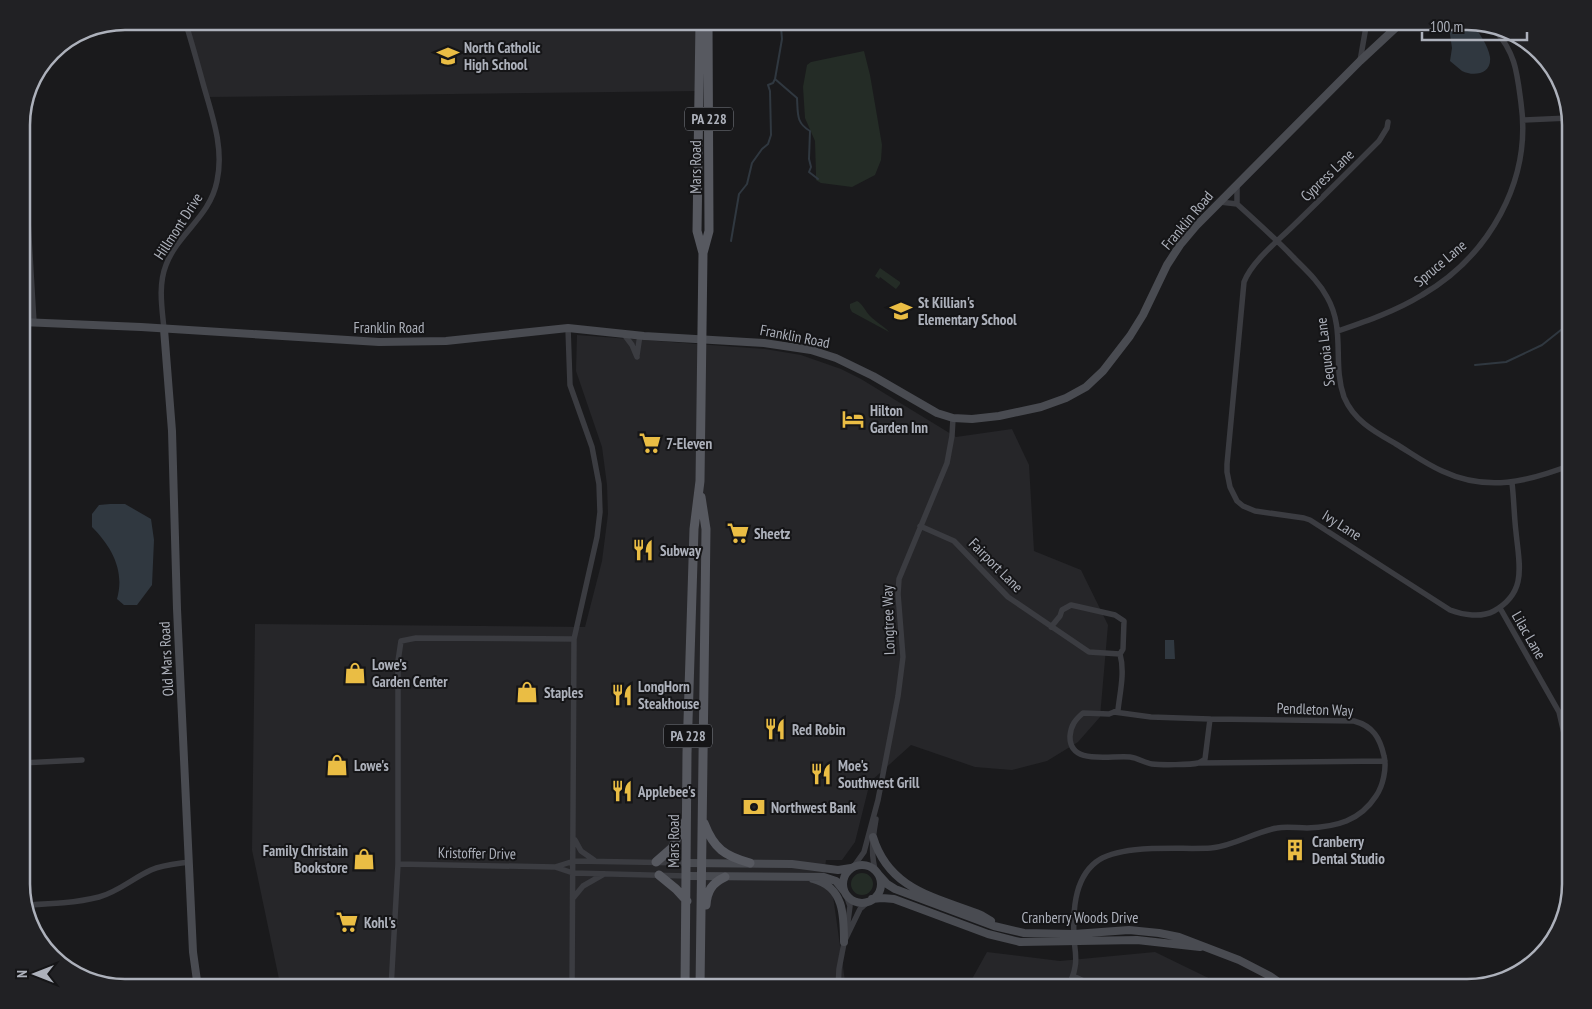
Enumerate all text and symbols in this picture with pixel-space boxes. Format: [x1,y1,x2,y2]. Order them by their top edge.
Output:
scale bar [1422,10,1527,42]
text: 100 m [1430,17,1463,36]
place label: North Catholic High School [464,38,541,74]
school or university icon: North Catholic High School [435,43,461,69]
road number: PA 228 [685,108,733,130]
street label: Mars Road [686,140,705,194]
street label: Cypress Lane [1296,145,1358,205]
street label: Franklin Road [1157,187,1217,253]
street label: Hillmont Drive [149,189,207,263]
street label: Spruce Lane [1410,236,1470,290]
place label: St Killian's Elementary School [918,293,1017,329]
school or university icon: St Killian's Elementary School [888,298,914,324]
street label: Sequoia Lane [1311,316,1339,388]
street label: Franklin Road [354,318,424,337]
street label: Franklin Road [758,320,832,352]
place label: Hilton Garden Inn [870,401,928,437]
hotel icon: Hilton Garden Inn [840,406,866,432]
supermarket icon: 7-Eleven [637,430,663,456]
place label: 7-Eleven [666,434,713,453]
street label: Ivy Lane [1319,506,1365,544]
supermarket icon: Sheetz [725,520,751,546]
place label: Sheetz [754,524,791,543]
street label: Fairport Lane [965,534,1027,596]
restaurant icon: Subway [630,537,656,563]
place label: Subway [660,541,702,560]
street label: Longtree Way [877,584,899,655]
street label: Lilac Lane [1508,608,1550,662]
street label: Old Mars Road [155,621,177,697]
place label: Lowe's Garden Center [372,655,448,691]
shop icon: Lowe's Garden Center [342,660,368,686]
place label: LongHorn Steakhouse [638,677,700,713]
shop icon: Staples [514,679,540,705]
restaurant icon: LongHorn Steakhouse [609,682,635,708]
place label: Staples [544,683,583,702]
street label: Pendleton Way [1276,698,1354,720]
restaurant icon: Red Robin [762,716,788,742]
place label: Red Robin [792,720,846,739]
road number: PA 228 [664,724,712,748]
shop icon: Lowe's [324,752,350,778]
place label: Lowe's [354,756,389,775]
place label: Moe's Southwest Grill [838,756,920,792]
restaurant icon: Moe's Southwest Grill [808,761,834,787]
restaurant icon: Applebee's [609,778,635,804]
place label: Applebee's [637,782,695,801]
bank icon: Northwest Bank [741,794,767,820]
place label: Northwest Bank [771,798,857,817]
street label: Mars Road [664,814,683,868]
place label: Cranberry Dental Studio [1312,832,1385,868]
building icon: Cranberry Dental Studio [1282,837,1308,863]
place label: Family Christain Bookstore [263,841,348,877]
street label: Kristoffer Drive [438,843,516,863]
shop icon: Family Christain Bookstore [351,846,377,872]
street label: Cranberry Woods Drive [1022,908,1138,927]
supermarket icon: Kohl's [334,909,360,935]
place label: Kohl's [364,913,396,932]
north arrow [10,949,60,999]
text: N [13,970,31,978]

